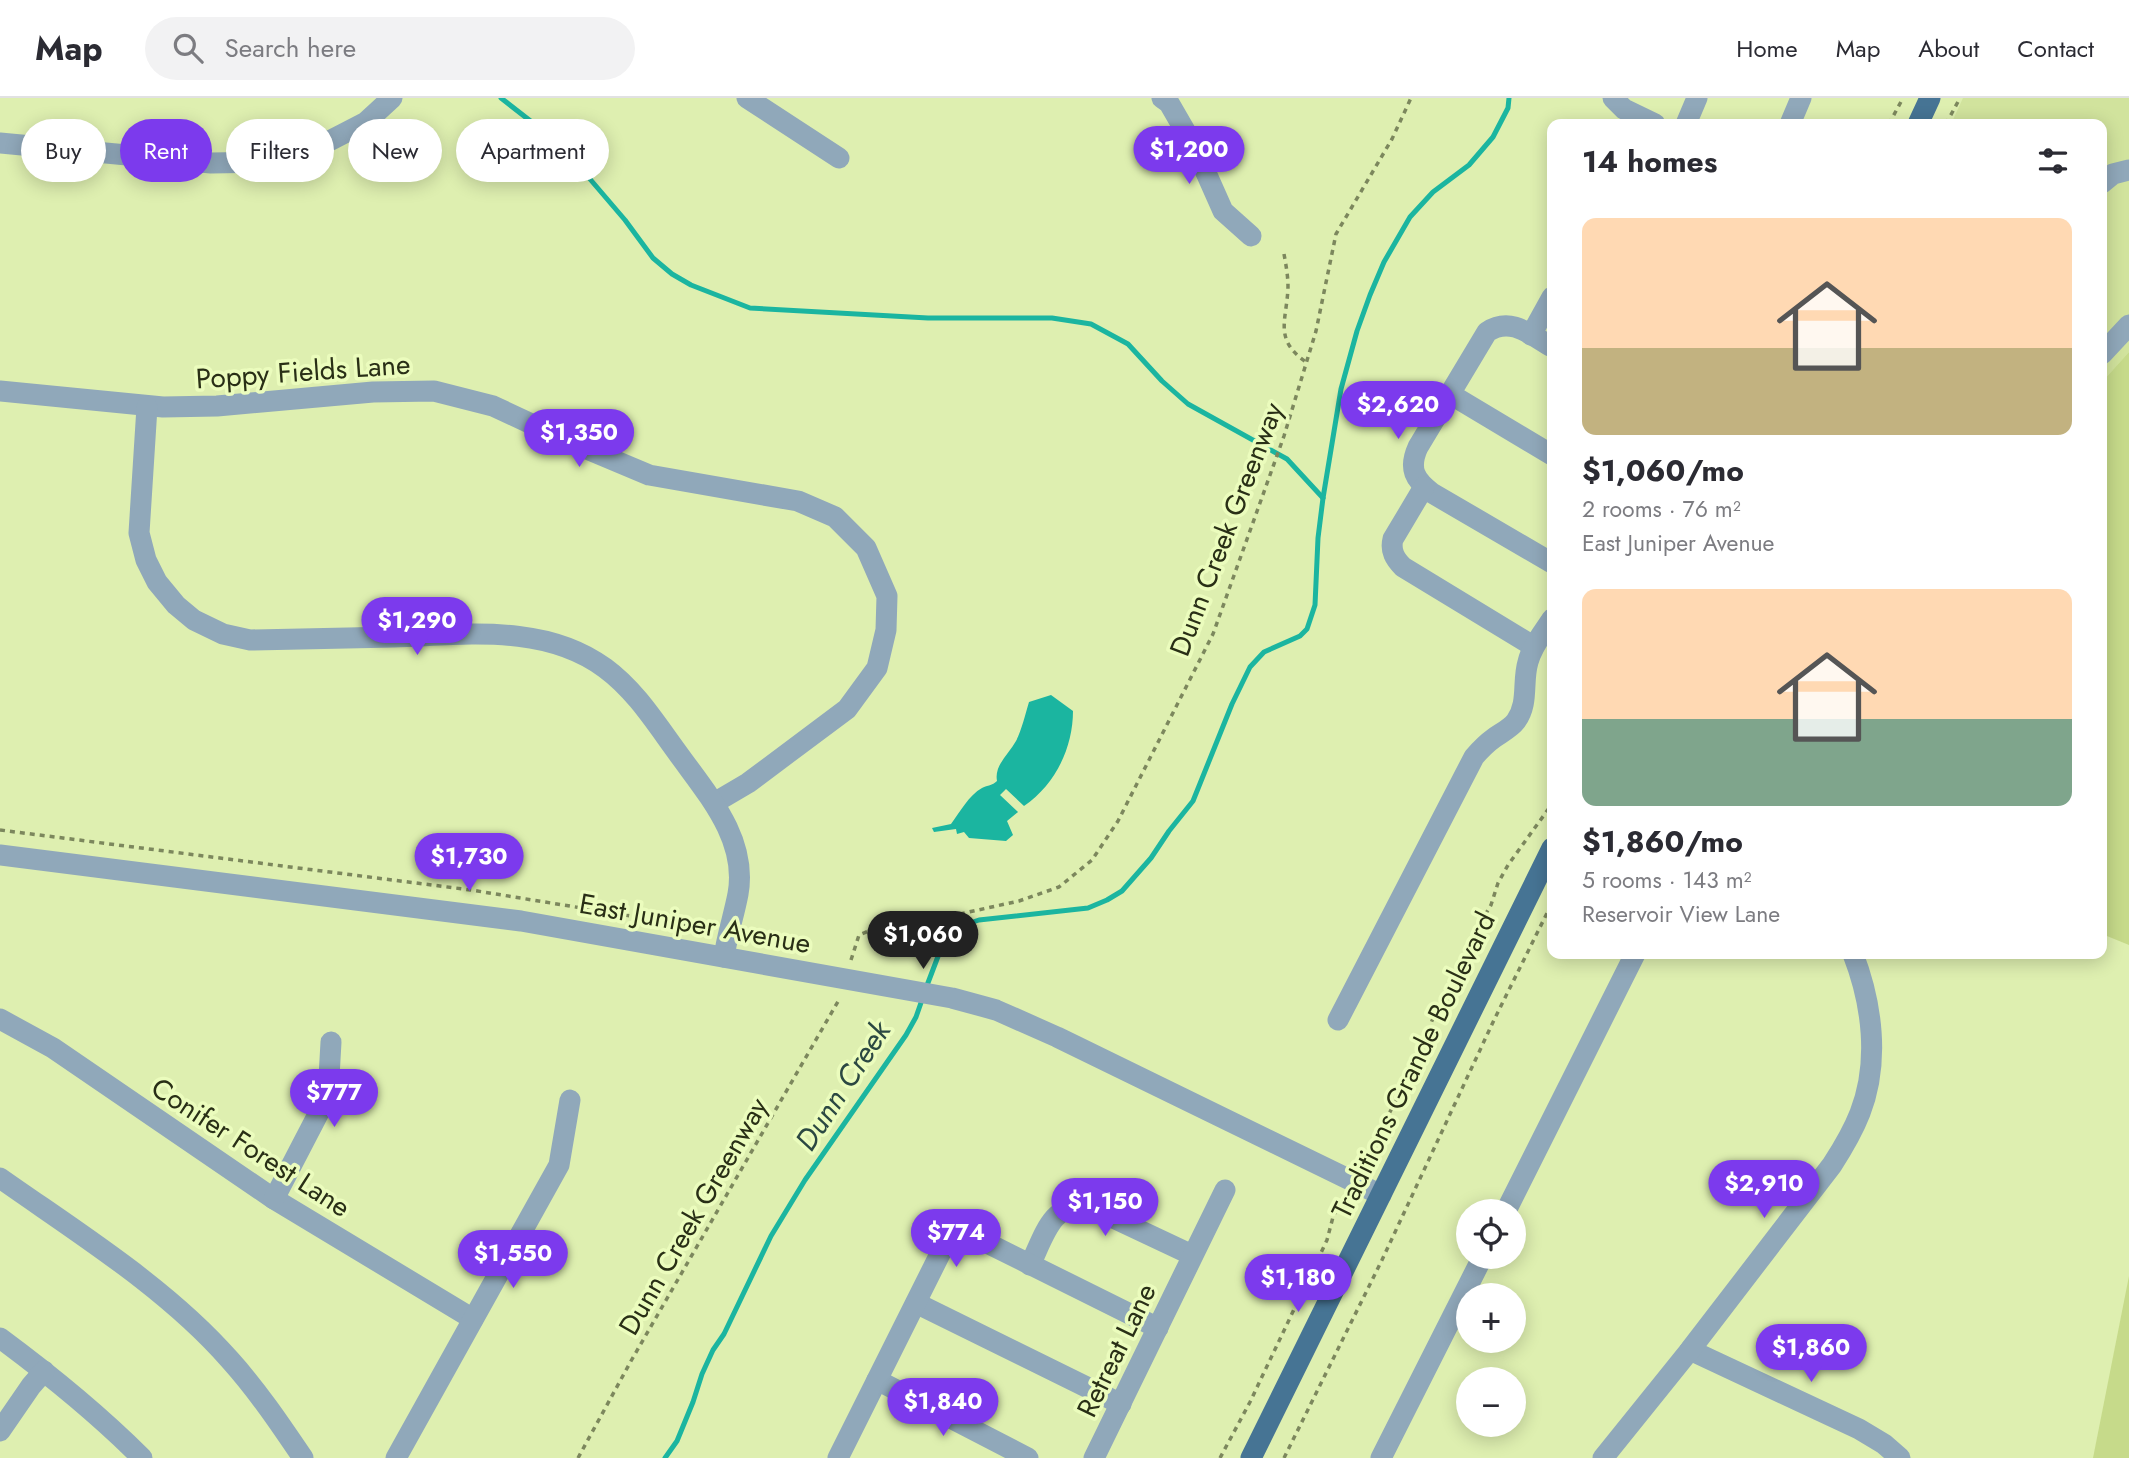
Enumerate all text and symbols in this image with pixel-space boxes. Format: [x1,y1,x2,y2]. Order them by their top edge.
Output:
search box [145,17,635,80]
text: Map [35,25,103,72]
icon: search [169,29,207,67]
text: Search here [225,29,356,67]
text: Home [1736,31,1798,66]
text: Map [1836,31,1880,66]
text: About [1918,31,1979,66]
text: Contact [2017,31,2094,66]
chip: Buy [21,119,106,182]
chip: Rent [120,119,212,182]
chip: Filters [226,119,334,182]
chip: New [348,119,442,182]
chip: Apartment [456,119,609,182]
pin: $1,200 [1132,126,1246,186]
text: $1,200 [1149,132,1229,166]
text: 14 homes [1582,140,1717,183]
icon: filters [2034,142,2072,180]
icon: home [1764,263,1890,389]
street label: Poppy Fields Lane [194,344,412,399]
pin: $2,620 [1341,382,1455,441]
text: $2,620 [1357,387,1439,421]
street label: Dunn Creek Greenway [1159,396,1294,662]
pin: $1,350 [522,410,636,469]
text: $1,350 [540,415,618,449]
text: $1,060/mo [1582,449,1744,492]
text: 2 rooms · 76 m² [1582,492,1741,526]
text: East Juniper Avenue [1582,526,1774,560]
pin: $1,290 [360,598,474,657]
text: $1,290 [377,603,457,637]
icon: home [1764,634,1890,760]
text: $1,860/mo [1582,820,1743,863]
pin: $1,730 [412,834,526,893]
text: $1,730 [431,839,507,873]
text: 5 rooms · 143 m² [1582,863,1752,897]
street label: East Juniper Avenue [576,883,814,964]
text: Reservoir View Lane [1582,897,1780,931]
street label: Traditions Grande Boulevard [1321,905,1506,1225]
pin: $1,060 [866,912,980,971]
text: $1,060 [883,917,963,951]
water label: Dunn Creek [785,1011,901,1159]
street label: Conifer Forest Lane [143,1067,359,1227]
pin: $777 [293,1070,375,1129]
text: $777 [306,1075,362,1109]
street label: Dunn Creek Greenway [609,1089,779,1343]
pin: $2,910 [1707,1160,1821,1220]
text: $2,910 [1724,1166,1804,1200]
pin: $1,150 [1048,1178,1162,1238]
text: $1,150 [1067,1184,1143,1218]
map controls [1456,1199,1526,1437]
button: locate [1456,1199,1526,1269]
pin: $774 [915,1210,997,1269]
text: $774 [927,1215,985,1249]
pin: $1,550 [456,1230,570,1290]
text: $1,550 [474,1236,552,1270]
pin: $1,180 [1241,1254,1355,1314]
text: $1,180 [1261,1260,1335,1294]
street label: Retreat Lane [1066,1276,1166,1424]
button: + [1456,1283,1526,1353]
pin: $1,860 [1754,1324,1868,1384]
text: $1,860 [1772,1330,1850,1364]
button: − [1456,1367,1526,1437]
pin: $1,840 [886,1378,1000,1438]
text: $1,840 [903,1384,983,1418]

